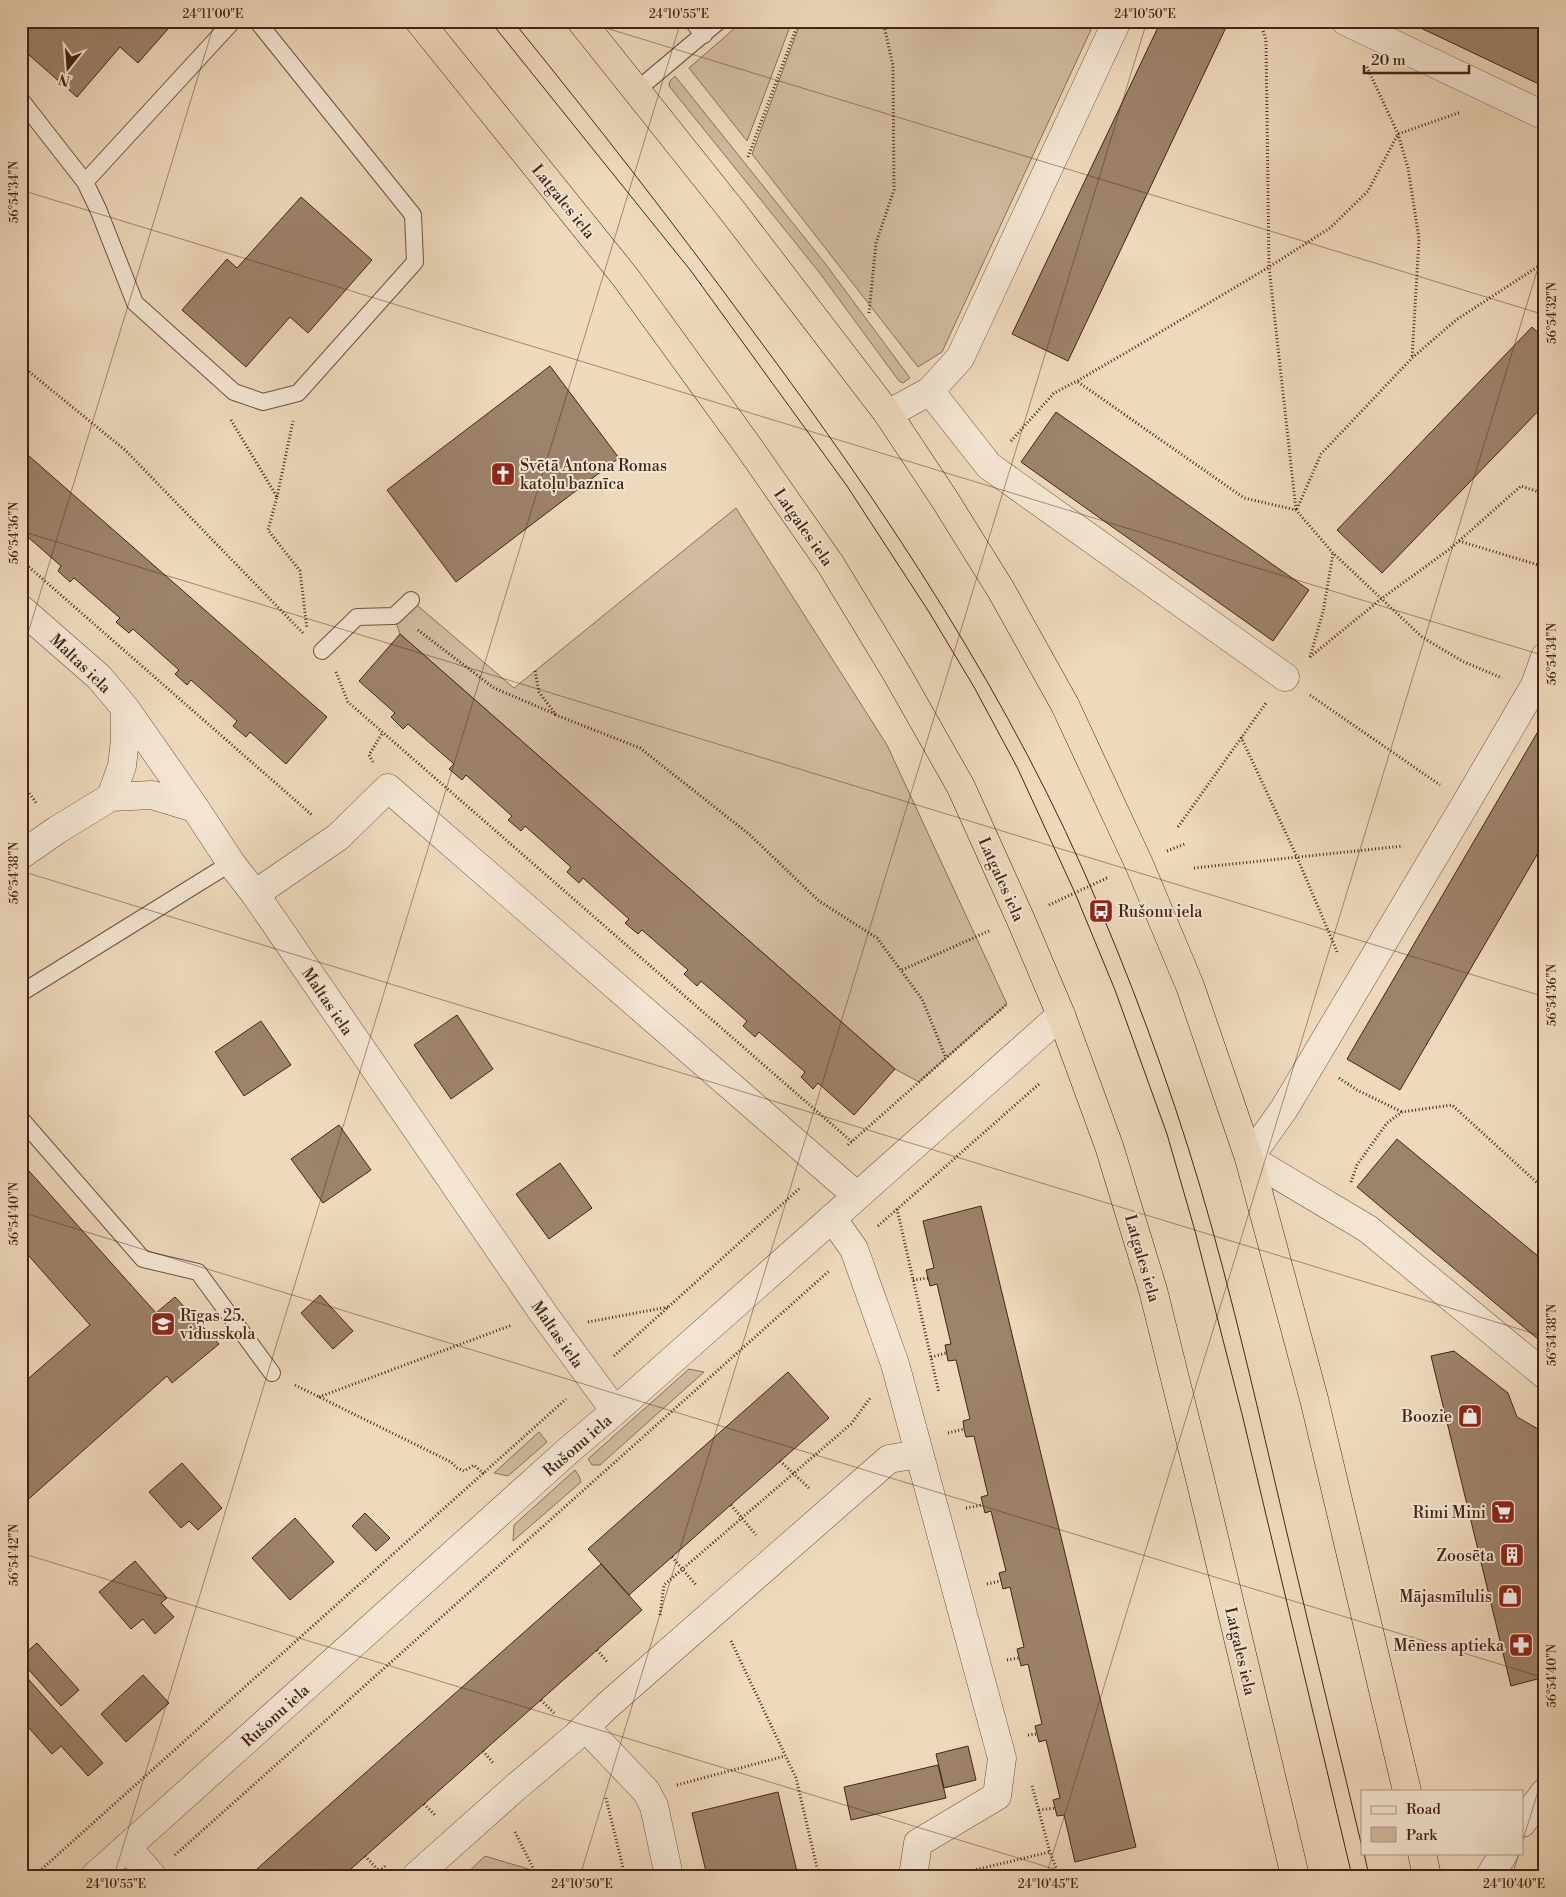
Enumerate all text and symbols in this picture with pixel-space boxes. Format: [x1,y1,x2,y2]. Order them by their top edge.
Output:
text: 24°11'00"E [183,7,243,22]
text: 24°10'55"E [649,7,709,22]
text: 24°10'50"E [1114,7,1176,22]
north arrow [42,42,92,92]
scale bar [1364,42,1468,74]
text: 20 m [1371,51,1406,70]
text: N [57,69,72,90]
street label: Latgales iela [527,160,600,244]
text: 56°54'34"N [7,161,22,223]
text: 56°54'32"N [1545,282,1560,344]
place label: Svētā Antona Romas katoļu baznīca [520,456,667,494]
church icon: Svētā Antona Romas katoļu baznīca [490,461,516,487]
street label: Latgales iela [769,485,838,571]
text: 56°54'36"N [7,502,22,564]
text: 56°54'34"N [1545,623,1560,685]
street label: Maltas iela [45,630,116,698]
street label: Latgales iela [974,834,1029,925]
text: 56°54'38"N [7,842,22,904]
bus stop icon: Rušonu iela [1088,898,1114,924]
place label: Rušonu iela [1118,902,1203,922]
street label: Maltas iela [297,964,358,1040]
text: 56°54'36"N [1545,964,1560,1026]
text: 56°54'40"N [7,1182,22,1246]
street label: Latgales iela [1120,1212,1164,1305]
street label: Maltas iela [527,1297,588,1373]
text: 56°54'38"N [1545,1304,1560,1366]
place label: Rīgas 25. vidusskola [179,1306,256,1344]
school or university icon: Rīgas 25. vidusskola [150,1311,176,1337]
shop icon: Boozie [1457,1403,1483,1429]
place label: Boozie [1401,1407,1452,1427]
street label: Rušonu iela [539,1410,617,1481]
supermarket icon: Rimi Mini [1490,1499,1516,1525]
place label: Rimi Mini [1413,1503,1486,1523]
text: 56°54'42"N [7,1524,22,1586]
building icon: Zoosēta [1499,1542,1525,1568]
place label: Zoosēta [1436,1546,1495,1566]
shop icon: Mājasmīlulis [1497,1583,1523,1609]
place label: Mājasmīlulis [1399,1587,1492,1607]
street label: Latgales iela [1220,1605,1260,1698]
pharmacy icon: Mēness aptieka [1508,1632,1534,1658]
place label: Mēness aptieka [1394,1636,1505,1656]
text: 56°54'40"N [1545,1644,1560,1708]
street label: Rušonu iela [238,1679,314,1751]
legend [1361,1790,1524,1854]
text: Road [1406,1800,1441,1819]
text: Park [1406,1826,1438,1845]
text: 24°10'55"E [86,1877,146,1892]
text: 24°10'50"E [551,1877,613,1892]
text: 24°10'45"E [1018,1877,1078,1892]
text: 24°10'40"E [1483,1877,1545,1892]

